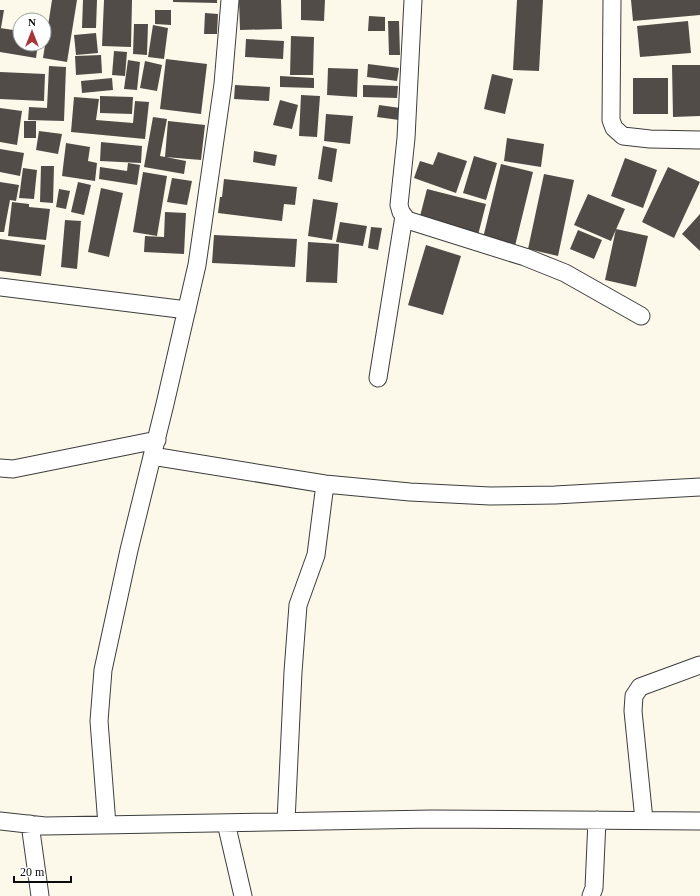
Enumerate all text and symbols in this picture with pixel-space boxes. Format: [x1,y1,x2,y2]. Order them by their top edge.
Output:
north arrow [12,12,52,52]
text: N [28,16,36,28]
scale bar [14,858,71,884]
text: 20 m [20,865,45,879]

